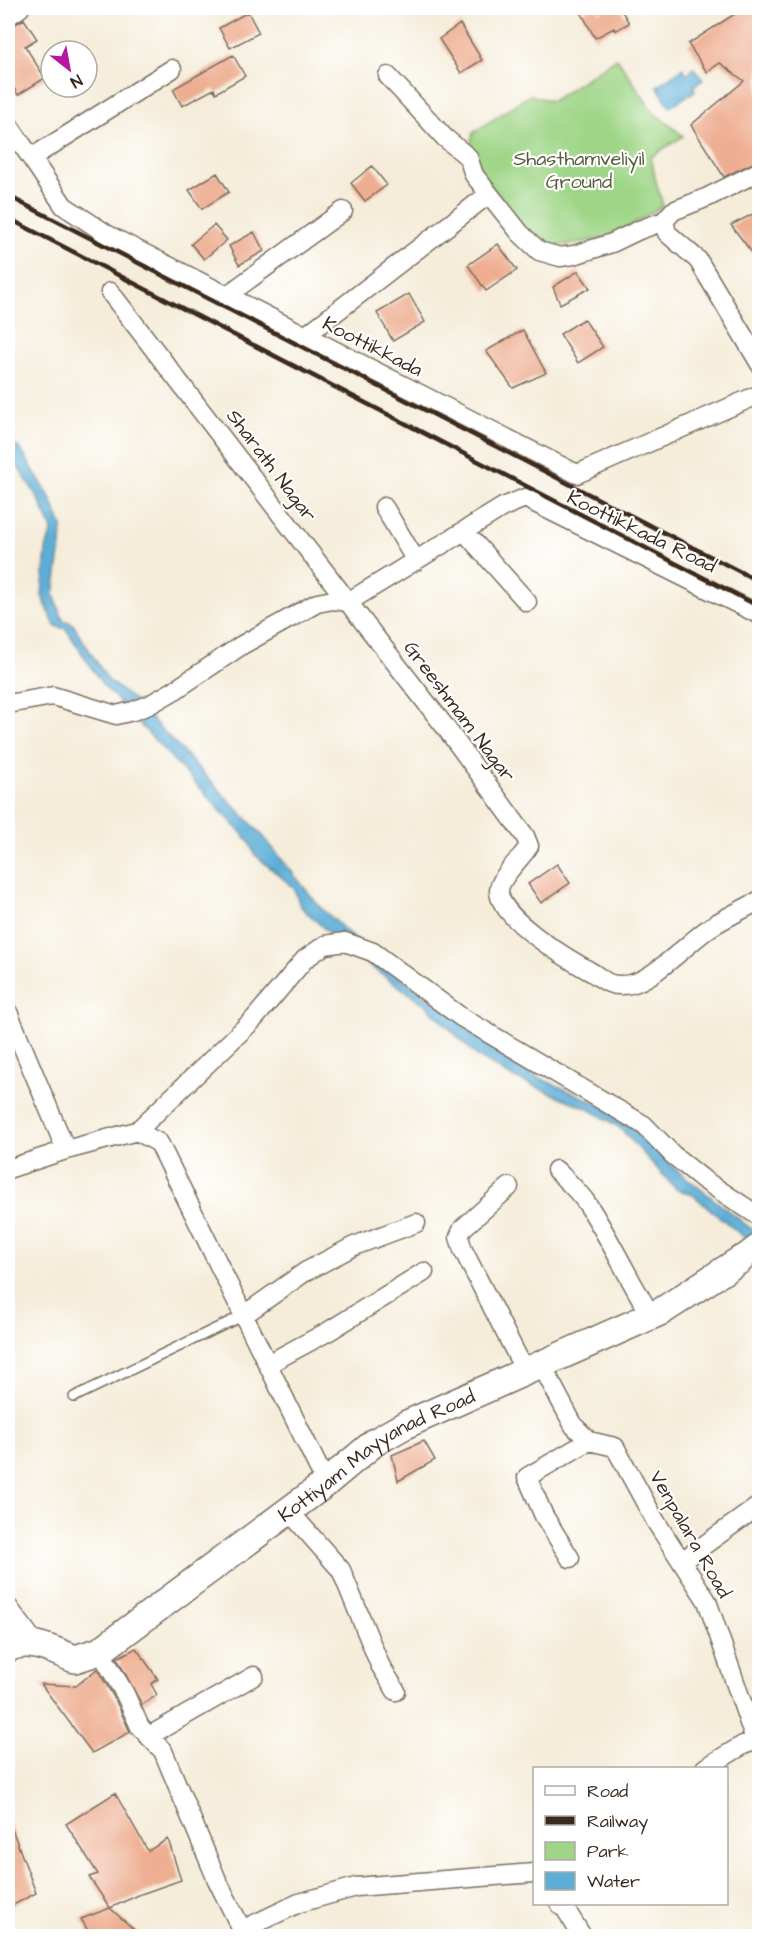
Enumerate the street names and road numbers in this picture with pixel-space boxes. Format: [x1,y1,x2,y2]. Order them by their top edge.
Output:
street label: Koottikkada [318,310,427,384]
street label: Sharath Nagar [219,404,323,528]
street label: Koottikkada Road [562,484,721,580]
street label: Greeshmam Nagar [396,635,522,789]
street label: Kottiyam Mayyanad Road [272,1383,480,1529]
street label: Venpalara Road [642,1466,738,1603]

